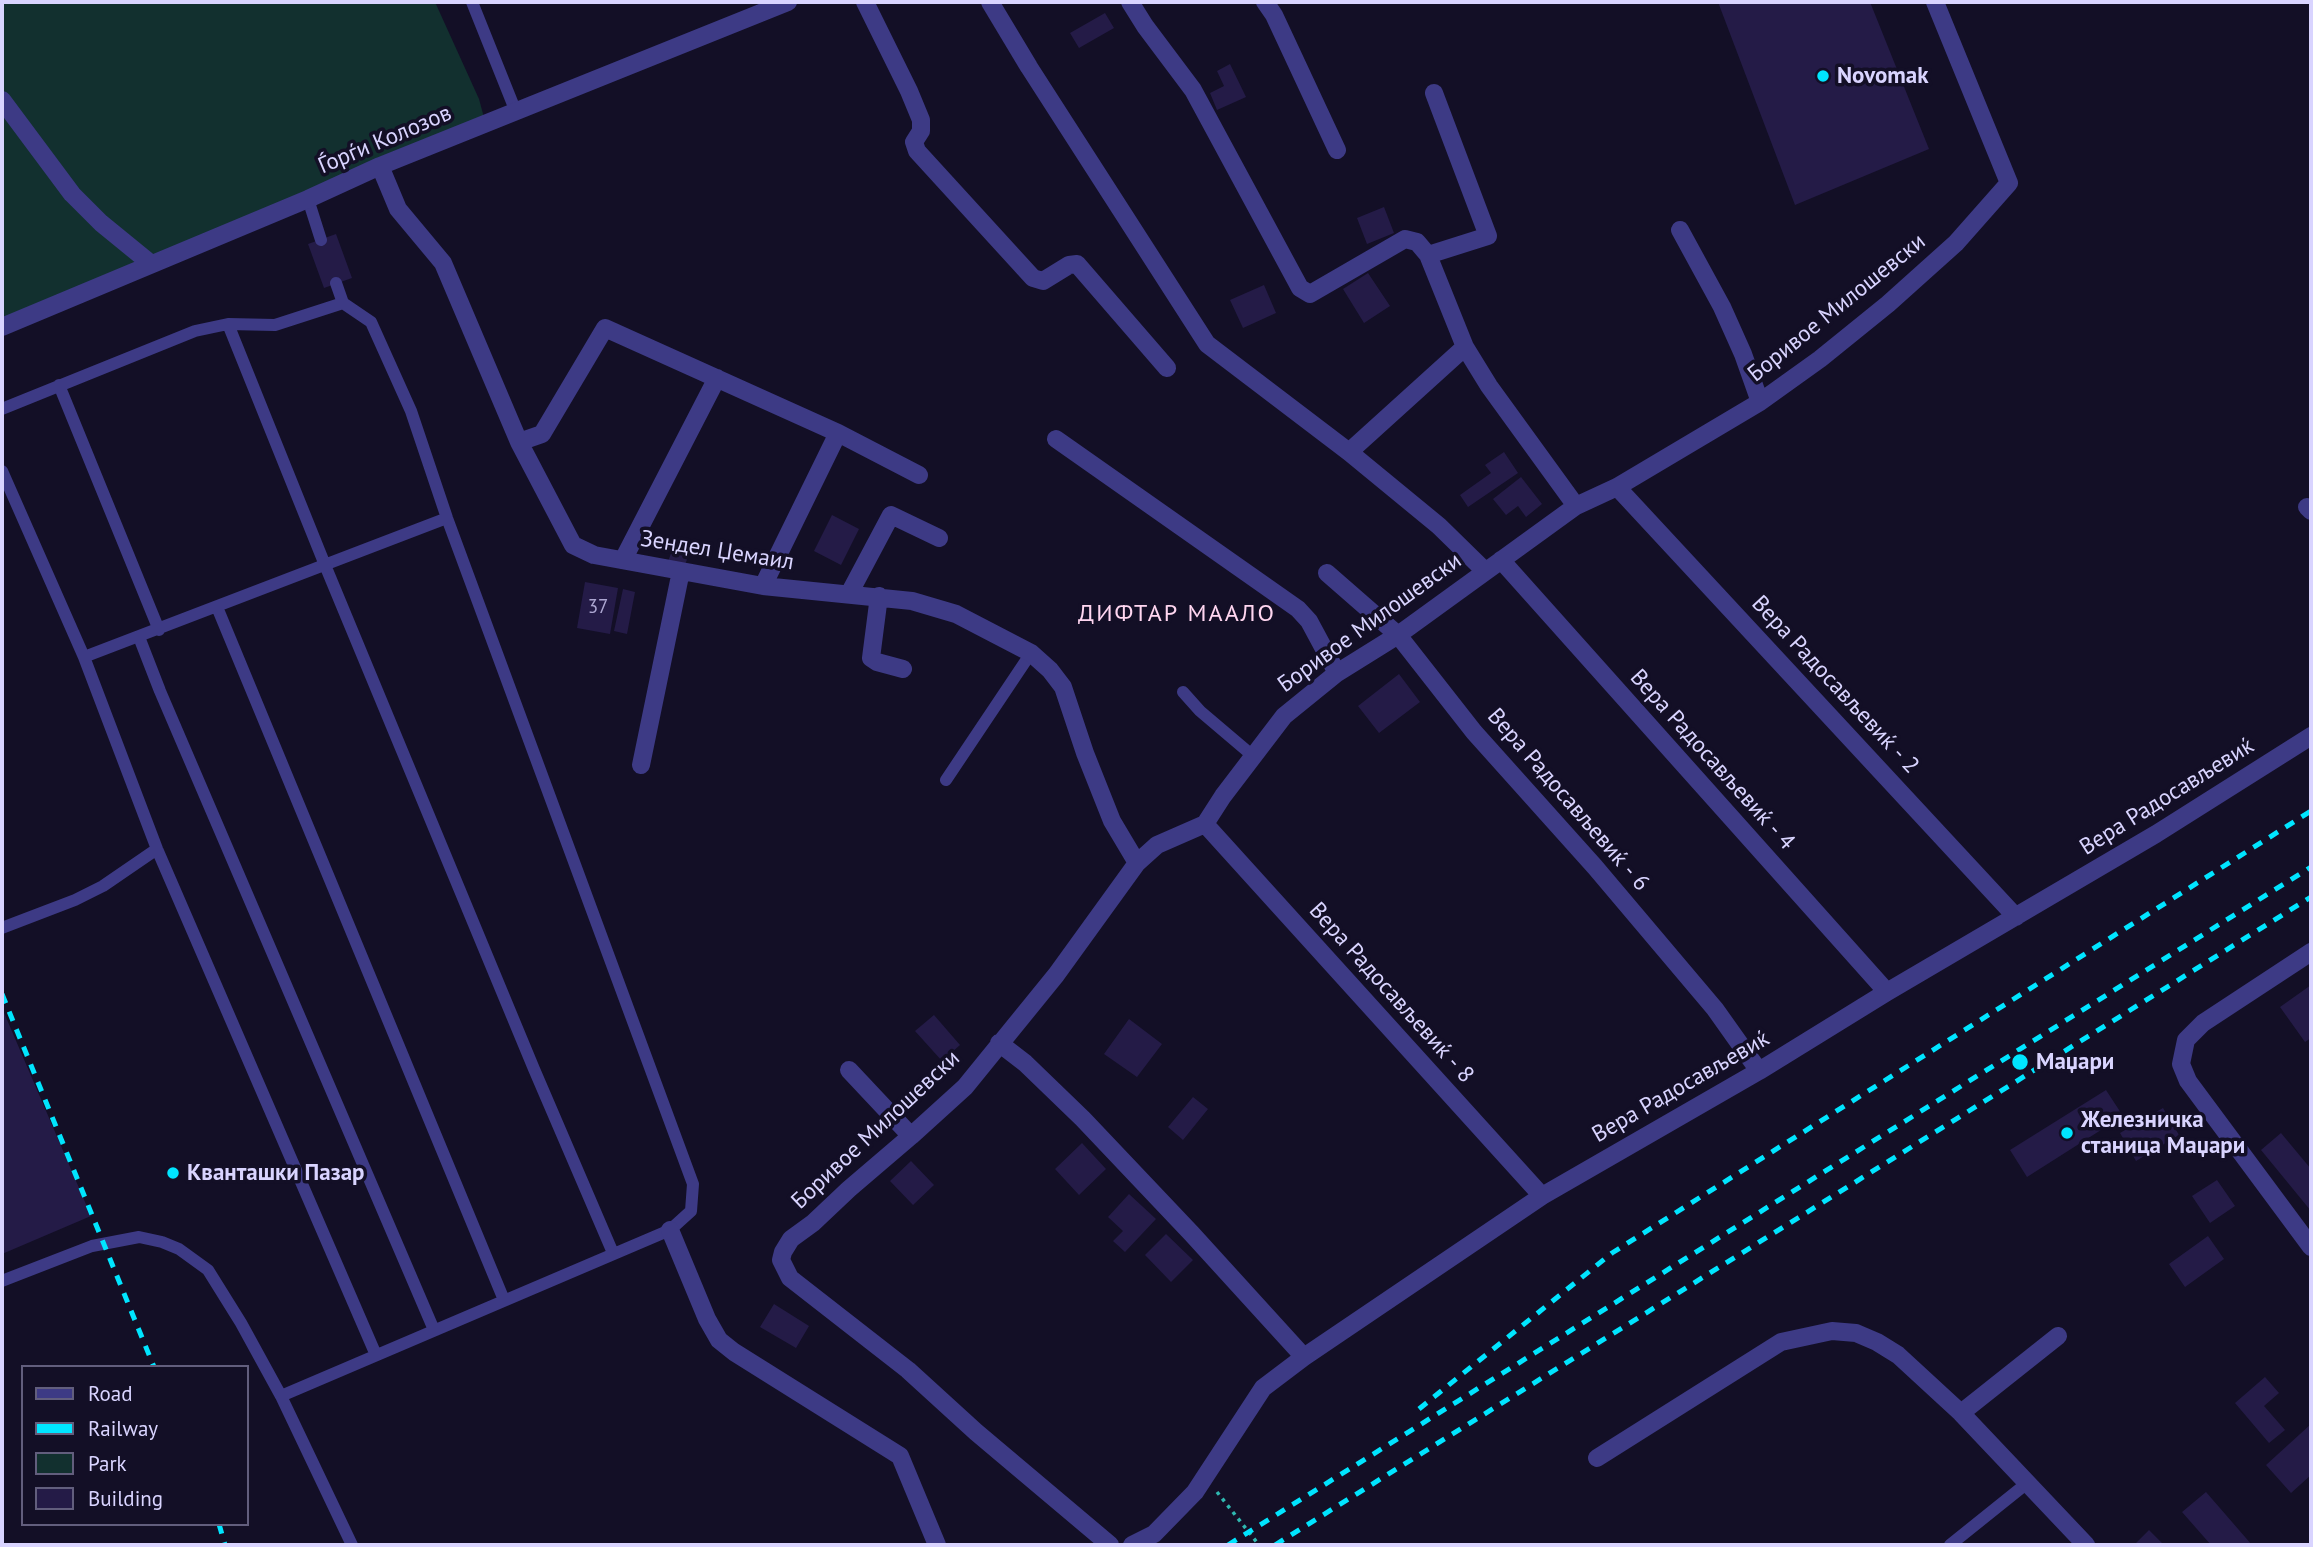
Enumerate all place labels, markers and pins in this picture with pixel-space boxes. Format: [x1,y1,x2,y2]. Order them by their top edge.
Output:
place label: Novomak [1837,62,1929,90]
marker: Novomak [1815,68,1831,84]
place label: Маџари [2036,1048,2114,1076]
marker: Маџари [2010,1052,2030,1072]
place label: Железничка станица Маџари [2081,1106,2245,1160]
marker: Железничка станица Маџари [2059,1125,2075,1141]
place label: Кванташки Пазар [187,1159,364,1187]
marker: Кванташки Пазар [165,1165,181,1181]

